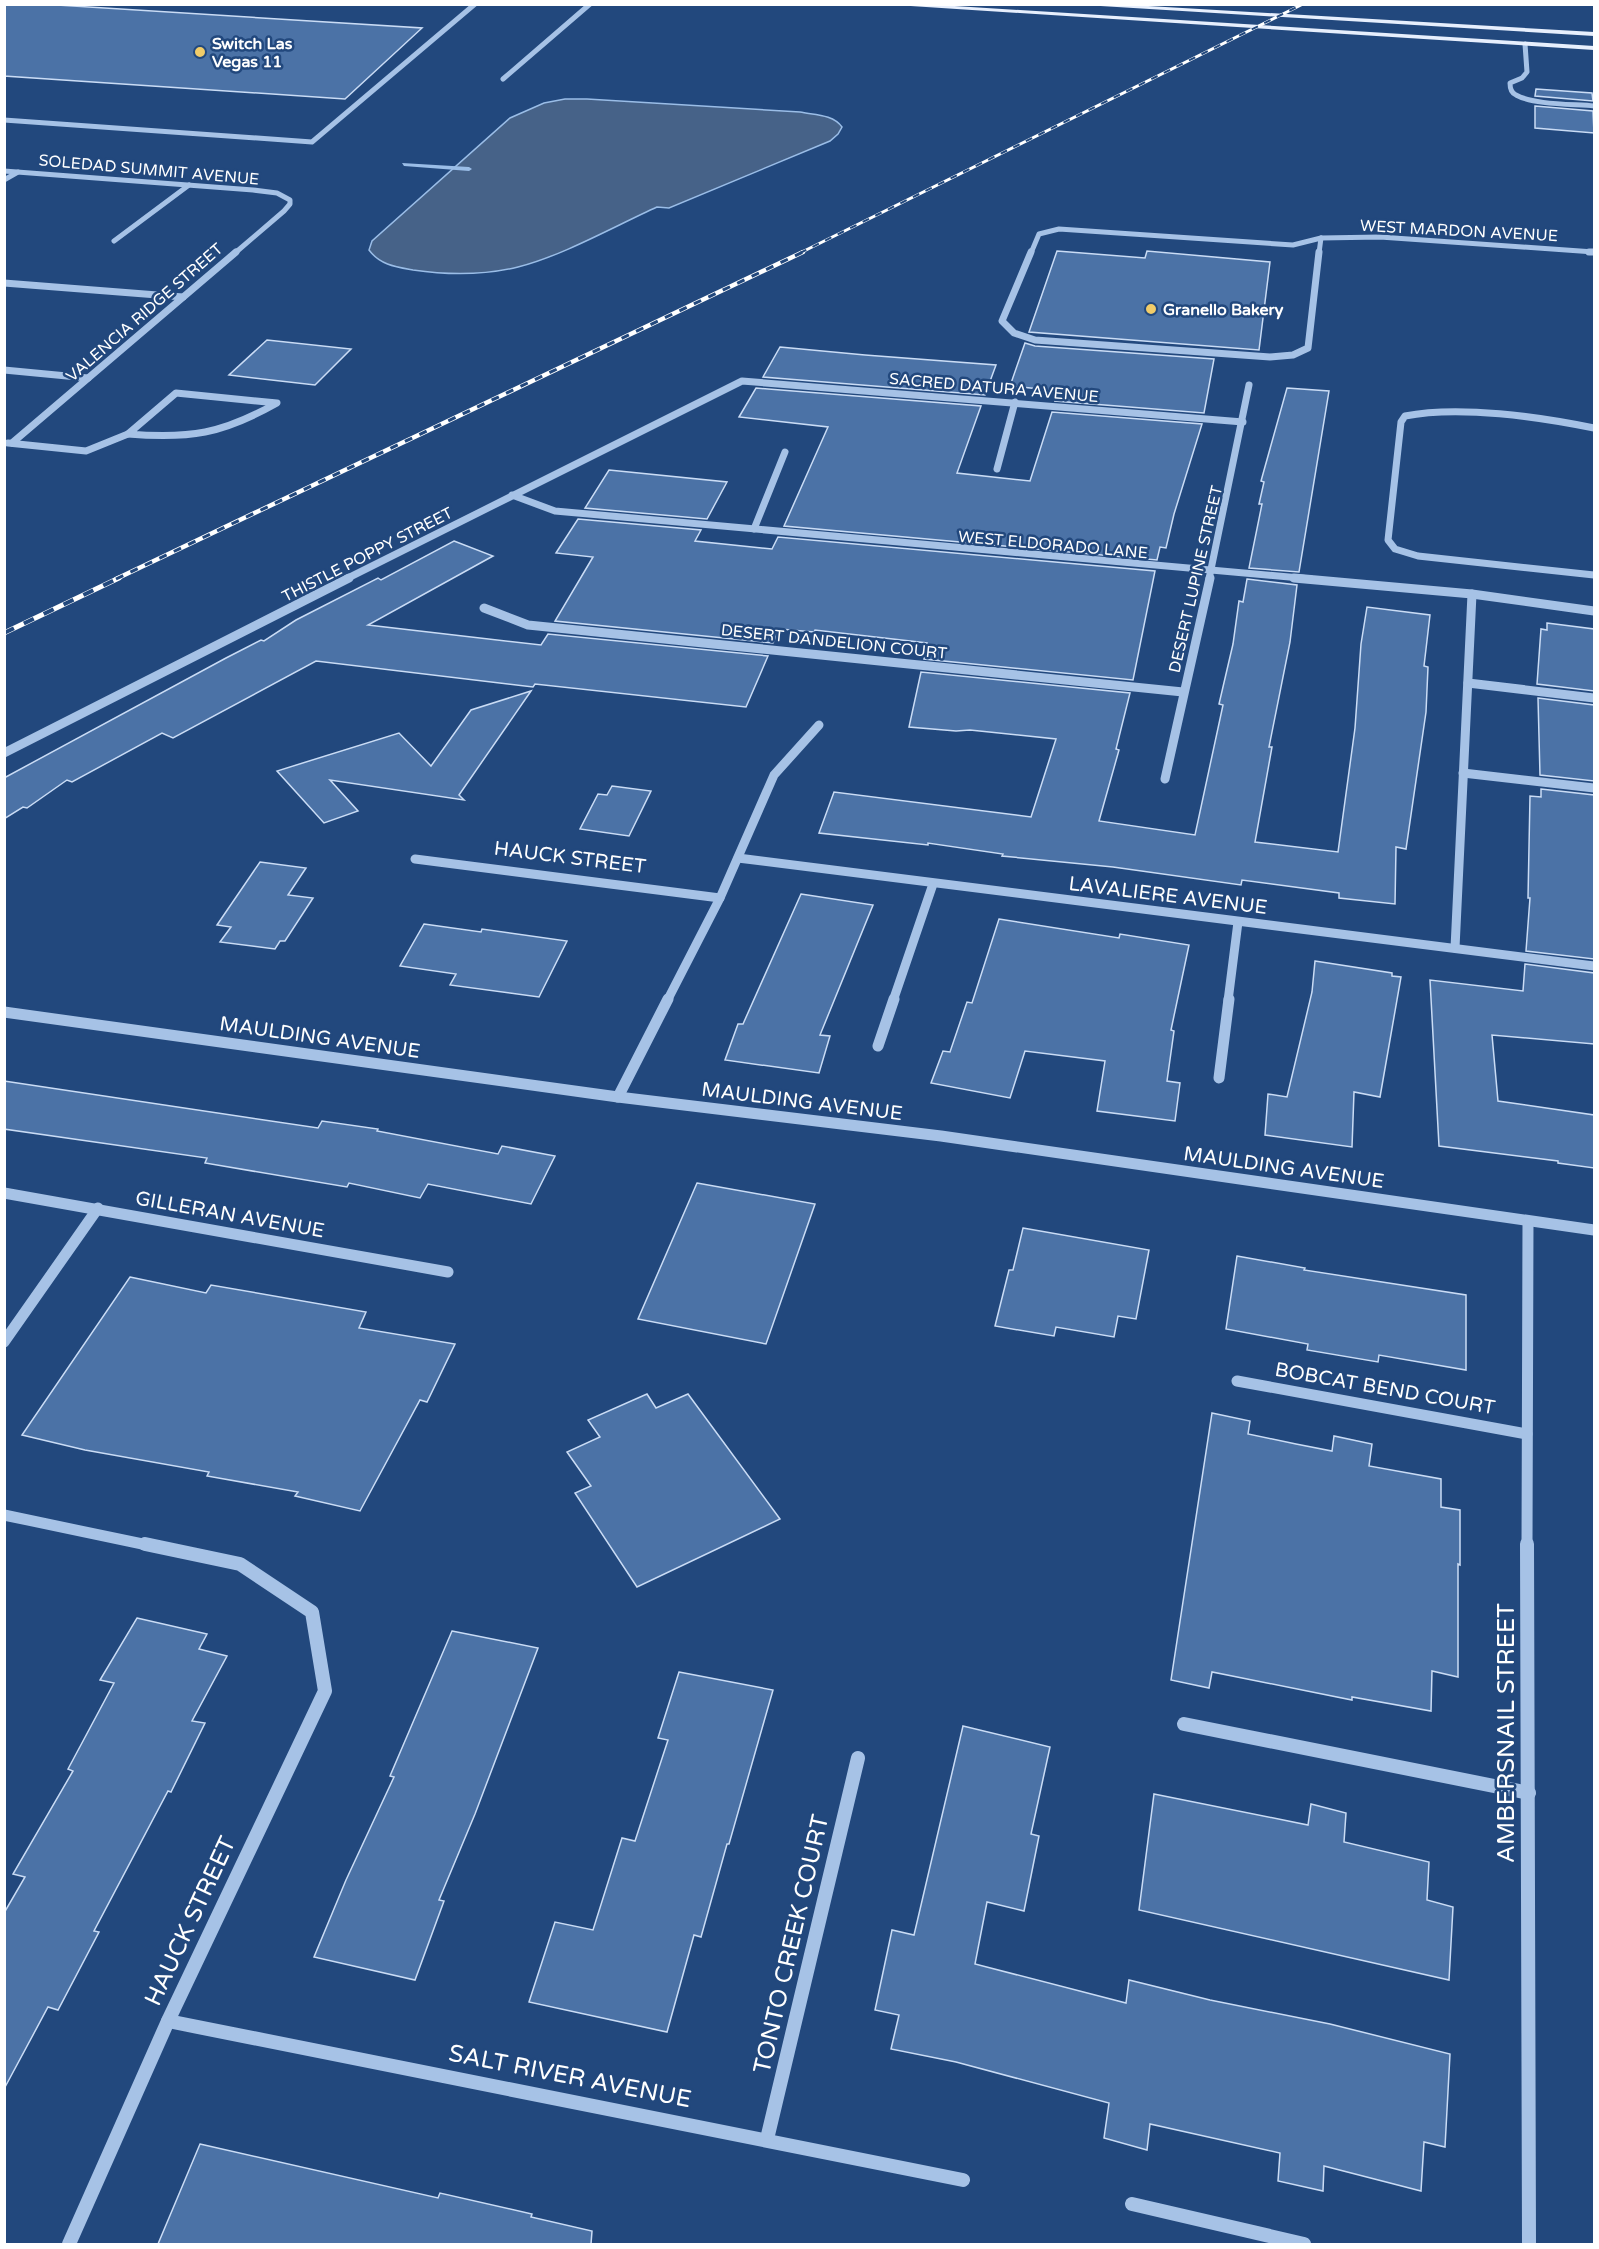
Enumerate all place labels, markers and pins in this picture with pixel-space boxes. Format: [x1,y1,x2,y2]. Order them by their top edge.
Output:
place label: Switch Las Vegas 11 [212,34,293,72]
marker: Switch Las Vegas 11 [193,45,207,59]
place label: Granello Bakery [1163,300,1284,320]
marker: Granello Bakery [1144,302,1158,316]

